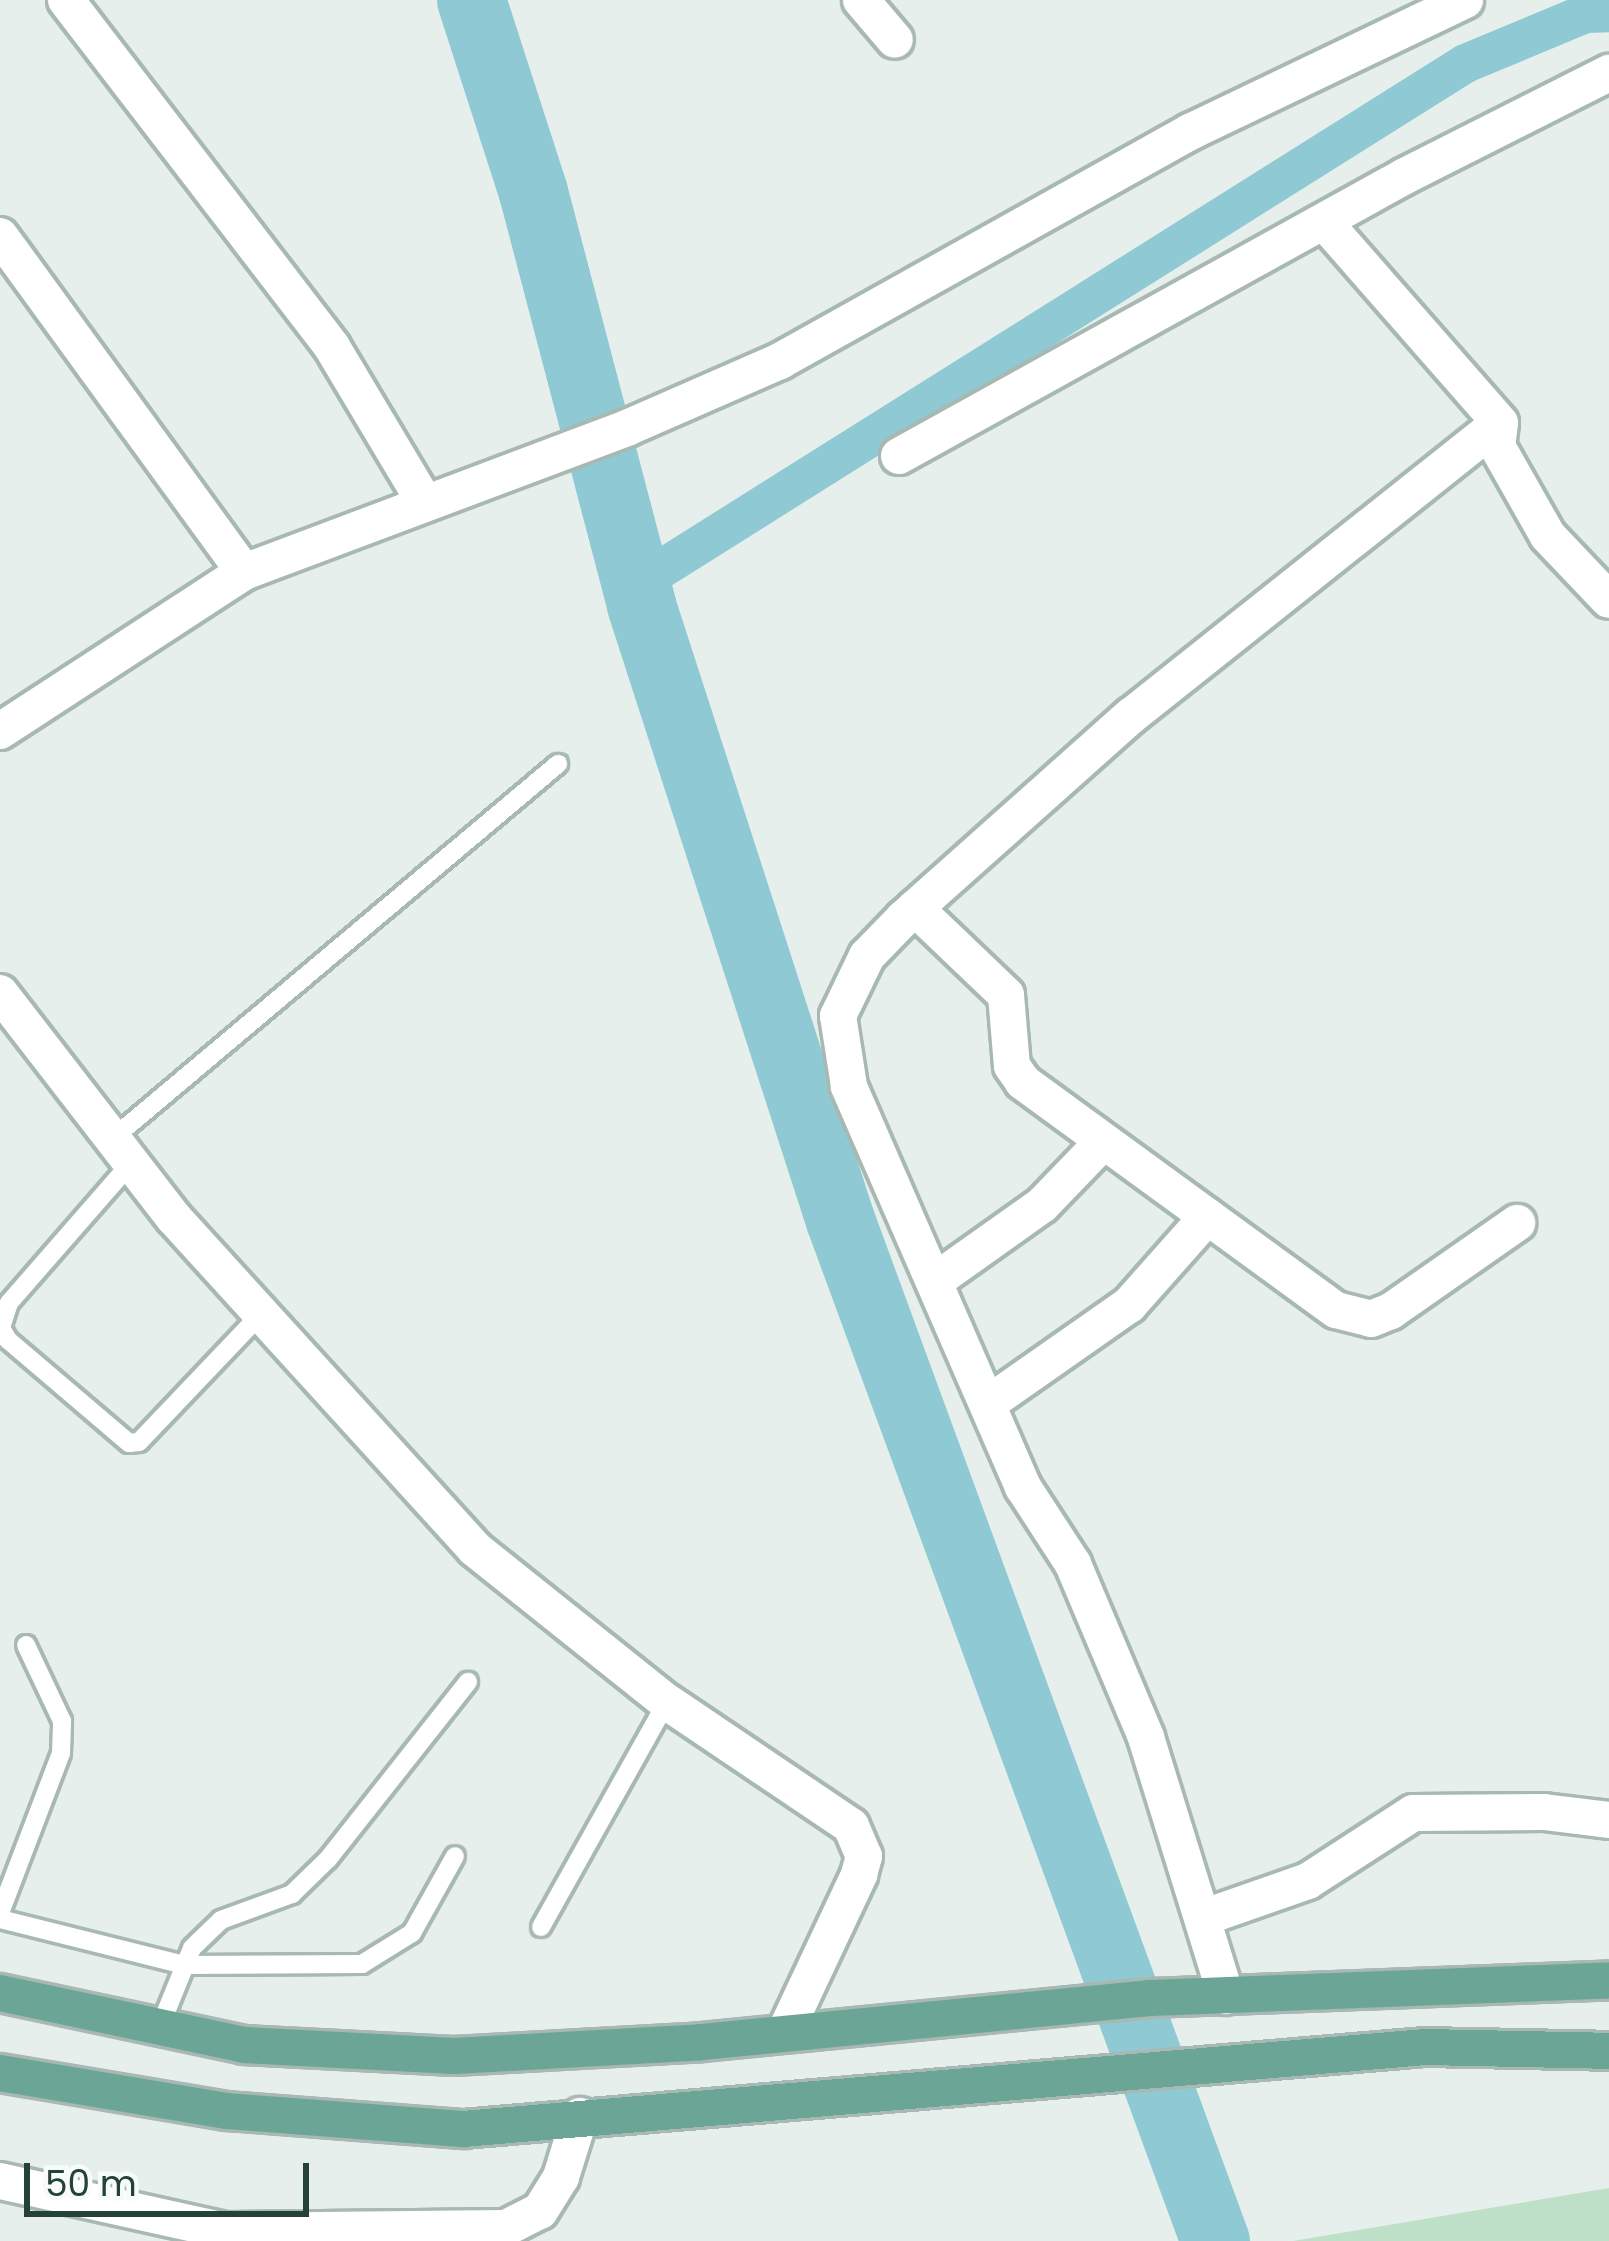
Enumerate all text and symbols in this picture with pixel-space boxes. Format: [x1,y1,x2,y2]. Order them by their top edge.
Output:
scale bar [30,2139,315,2213]
text: 50 m [45,2158,137,2209]

